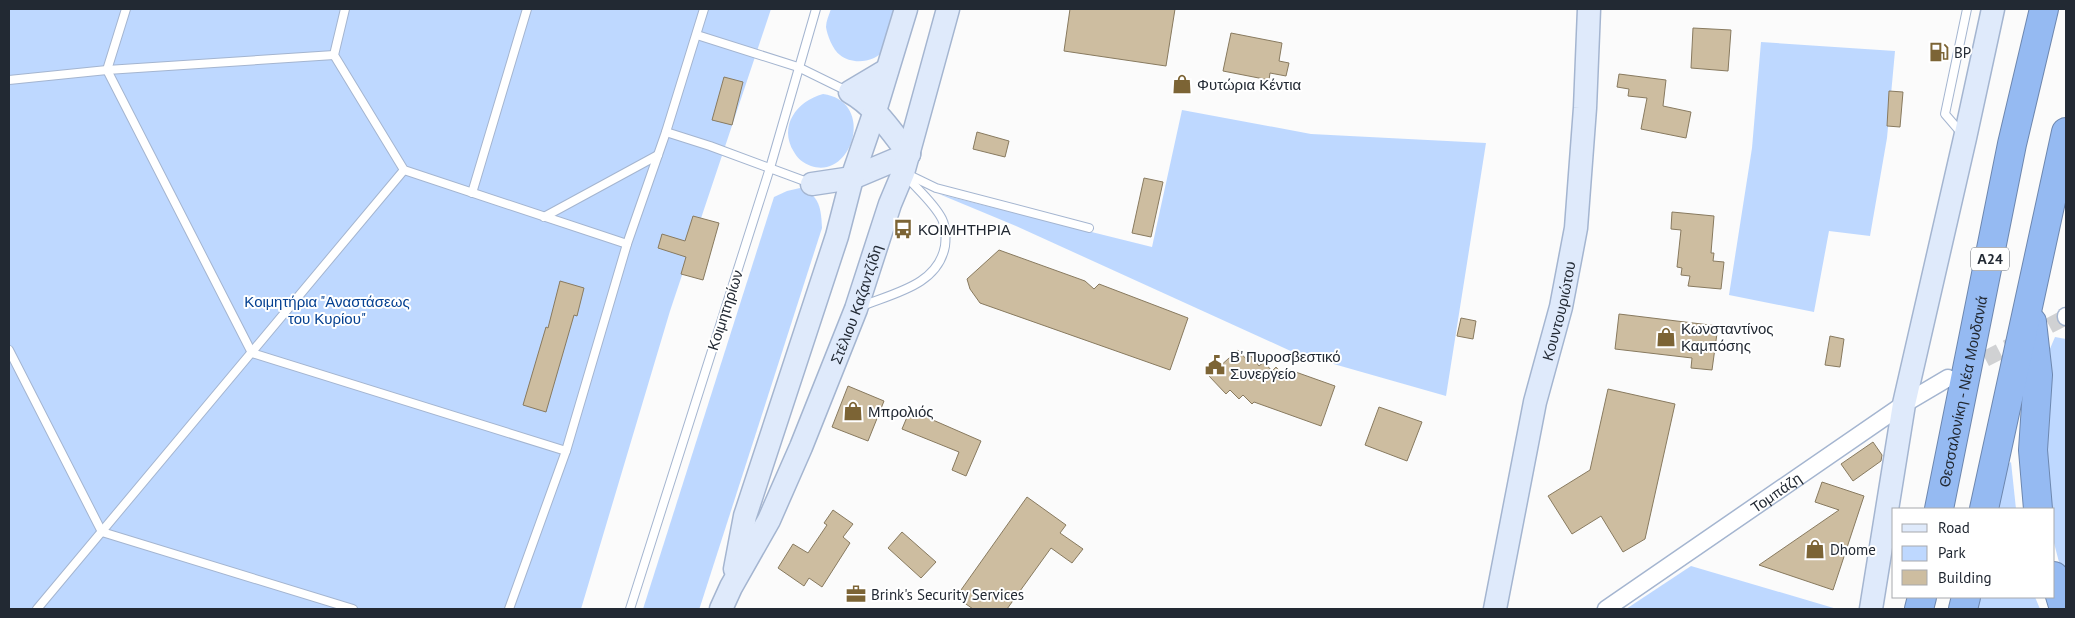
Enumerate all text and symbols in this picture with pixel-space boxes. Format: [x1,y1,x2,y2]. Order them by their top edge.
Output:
fuel station icon: BP [1928,41,1950,63]
place label: BP [1954,43,1971,62]
shop icon: Φυτώρια Κέντια [1171,73,1193,95]
place label: Φυτώρια Κέντια [1197,75,1302,94]
bus stop icon: ΚΟΙΜΗΤΗΡΙΑ [892,218,914,240]
place label: ΚΟΙΜΗΤΗΡΙΑ [918,220,1011,239]
street label: Στέλιου Καζαντζίδη [826,242,886,366]
road number: Α24 [1971,248,2009,270]
street label: Κουντουριώτου [1537,259,1579,363]
street label: Κοιμητηρίων [703,267,747,353]
park label: Κοιμητήρια "Αναστάσεως του Κυρίου" [244,292,410,328]
street label: Θεσσαλονίκη - Νέα Μουδανιά [1934,294,1991,489]
place label: Κωνσταντίνος Καμπόσης [1681,319,1774,355]
shop icon: Κωνσταντίνος Καμπόσης [1655,326,1677,348]
place label: Β' Πυροσβεστικό Συνεργείο [1230,347,1341,383]
public building icon: Β' Πυροσβεστικό Συνεργείο [1204,354,1226,376]
shop icon: Μπρολιός [842,400,864,422]
place label: Μπρολιός [868,402,933,421]
street label: Τομπάζη [1747,468,1805,516]
legend [1892,508,2055,598]
text: Road [1938,518,1970,537]
shop icon: Dhome [1804,538,1826,560]
place label: Dhome [1830,540,1876,559]
text: Park [1938,543,1966,562]
text: Building [1938,568,1992,587]
office icon: Brink's Security Services [845,583,867,605]
place label: Brink's Security Services [871,585,1024,604]

